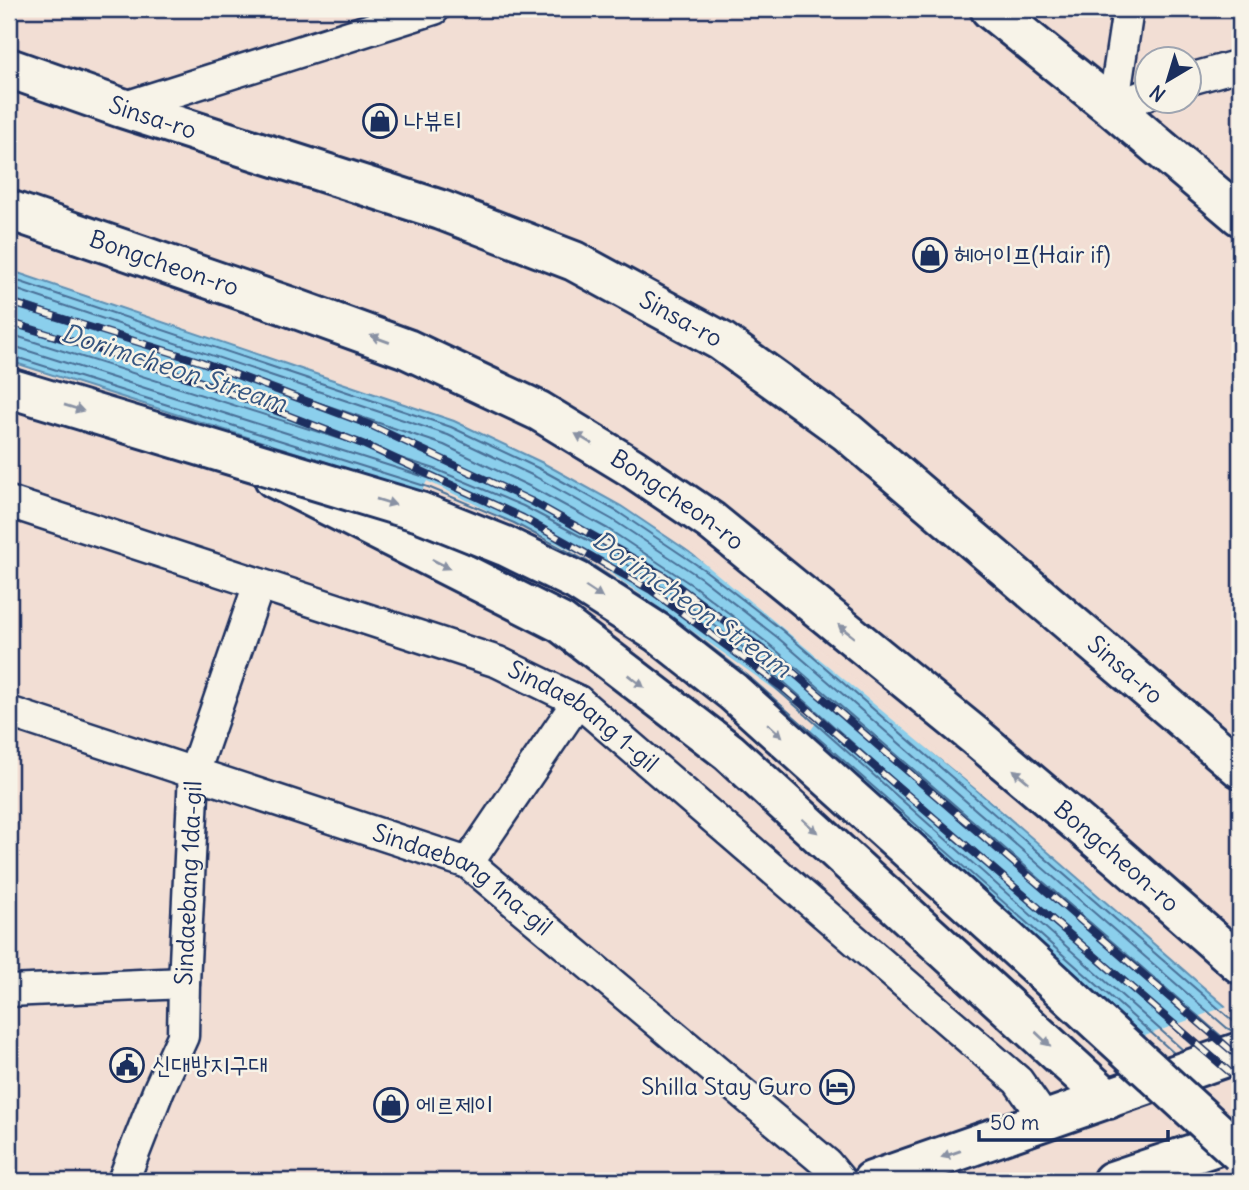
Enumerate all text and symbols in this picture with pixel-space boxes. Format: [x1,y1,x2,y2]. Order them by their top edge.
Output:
north arrow [1134,46,1204,116]
text: N [1145,80,1170,107]
street label: Sinsa-ro [105,89,200,145]
shop icon: 나뷰티 [361,102,399,140]
place label: 나뷰티 [404,105,462,135]
street label: Bongcheon-ro [86,223,243,302]
shop icon: 헤어이프(Hair if) [911,236,949,274]
place label: 헤어이프(Hair if) [954,239,1111,269]
street label: Sinsa-ro [635,284,728,353]
water label: Dorimcheon Stream [57,316,292,420]
one-way arrow [369,334,390,345]
one-way arrow [64,404,85,414]
one-way arrow [575,432,594,445]
street label: Bongcheon-ro [606,442,751,556]
one-way arrow [375,498,396,508]
water label: Dorimcheon Stream [587,523,799,685]
one-way arrow [432,558,452,570]
one-way arrow [585,585,603,599]
one-way arrow [838,624,855,639]
street label: Sinsa-ro [1082,628,1170,710]
street label: Sindaebang 1-gil [503,653,665,778]
one-way arrow [626,673,644,688]
one-way arrow [766,721,783,737]
one-way arrow [1013,769,1030,784]
street label: Sindaebang 1da-gil [168,780,208,986]
street label: Bongcheon-ro [1048,793,1186,918]
street label: Sindaebang 1na-gil [369,817,559,941]
one-way arrow [801,818,819,834]
one-way arrow [1035,1031,1052,1047]
public building icon: 신대방지구대 [108,1046,146,1084]
place label: 신대방지구대 [152,1049,268,1079]
hotel icon: Shilla Stay Guro [818,1068,856,1106]
place label: Shilla Stay Guro [641,1071,812,1101]
shop icon: 에르제이 [372,1086,410,1124]
place label: 에르제이 [416,1089,493,1119]
scale bar [979,1099,1168,1143]
text: 50 m [990,1109,1039,1136]
one-way arrow [941,1149,962,1160]

